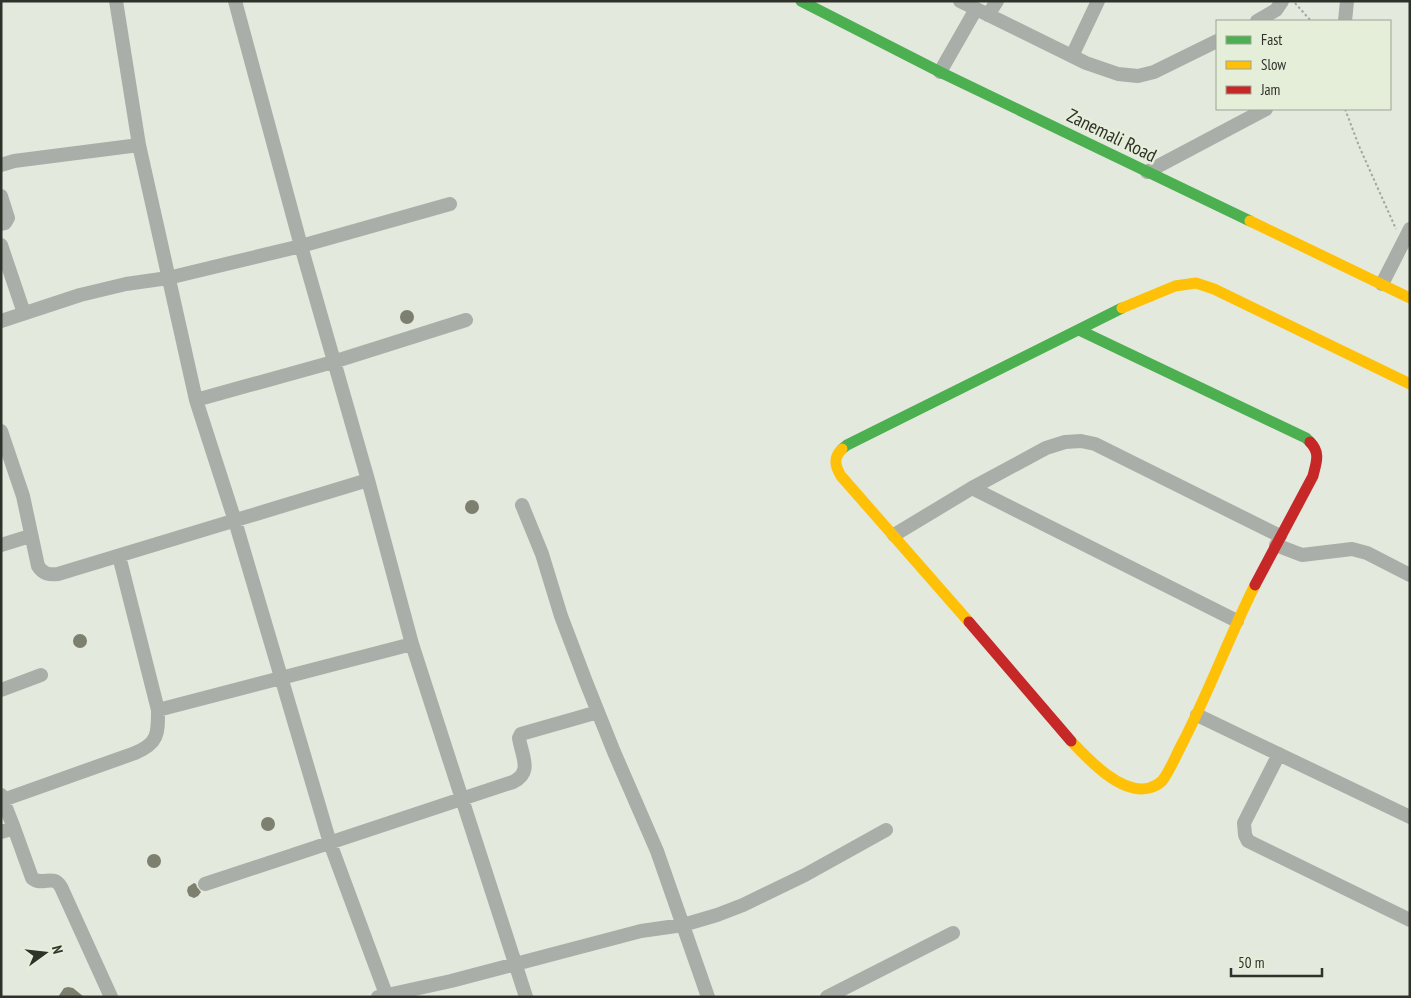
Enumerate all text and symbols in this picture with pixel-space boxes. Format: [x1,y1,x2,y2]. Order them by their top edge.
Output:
legend [1216,20,1391,110]
text: Fast [1261,30,1282,49]
text: Slow [1261,55,1286,74]
text: Jam [1260,80,1280,99]
street label: Zanemali Road [1063,103,1161,167]
north arrow [20,928,70,978]
text: N [48,944,67,956]
scale bar [1231,946,1322,978]
text: 50 m [1238,953,1264,972]

